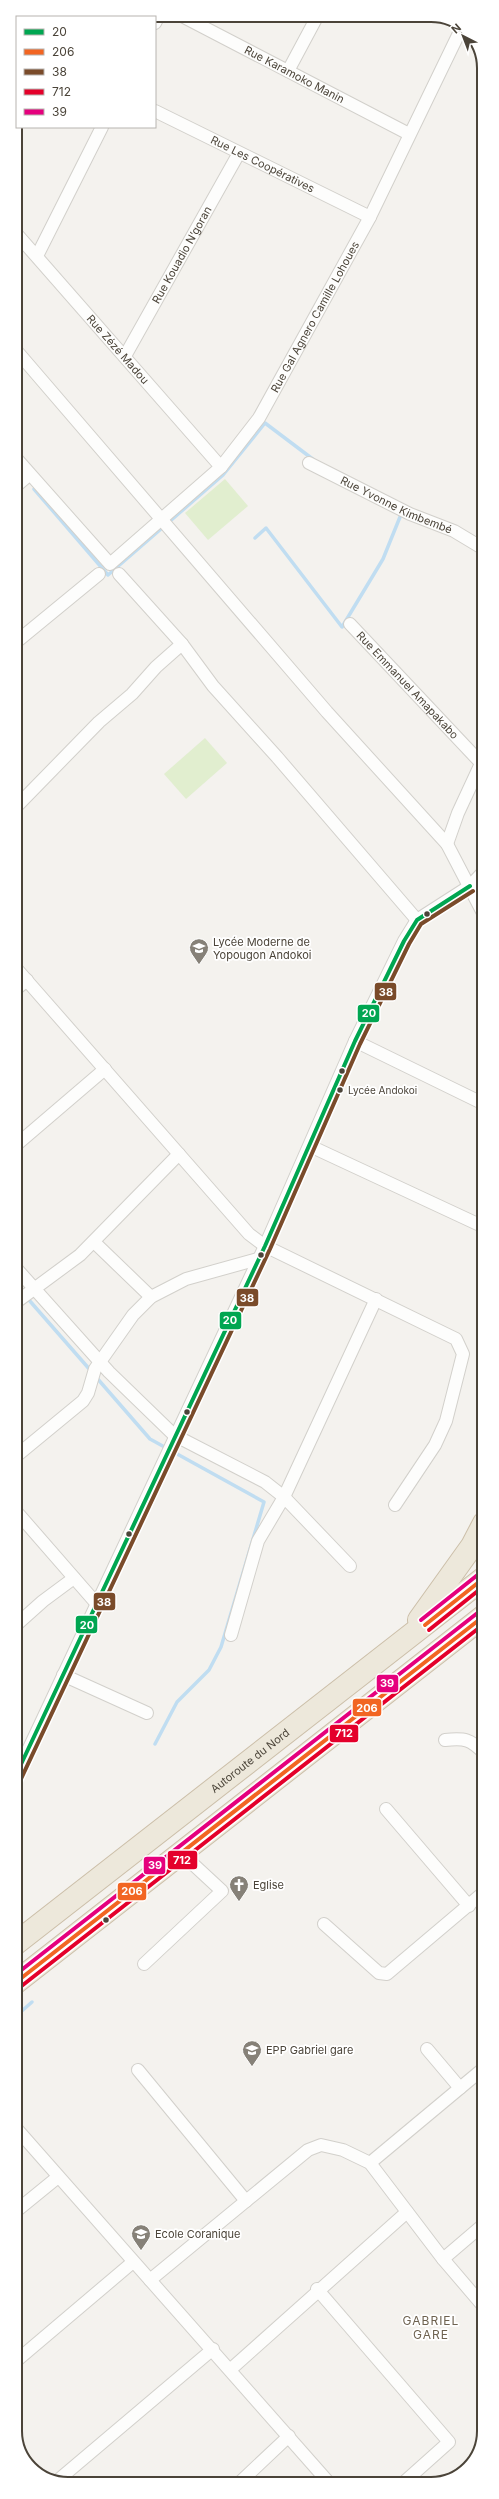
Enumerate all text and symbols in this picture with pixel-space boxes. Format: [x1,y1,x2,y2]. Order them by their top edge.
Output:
legend [16,16,156,128]
north arrow [443,16,483,56]
text: N [449,21,464,37]
text: 20 [52,24,67,39]
street label: Rue Karamoko Manin [242,43,347,106]
text: 206 [52,44,74,59]
text: 38 [52,64,67,79]
text: 712 [52,84,71,99]
text: 39 [52,104,67,119]
street label: Rue Les Coopératives [208,133,317,196]
street label: Rue Kouadio N’goran [149,204,215,306]
street label: Rue Gal Agnero Camille Lohoues [268,239,362,395]
street label: Rue Zézé Madou [84,312,152,387]
street label: Rue Yvonne Kimbembé [338,473,454,537]
street label: Rue Emmanuel Amapakabo [354,628,462,742]
unlabelled marker [422,909,432,919]
place label: Lycée Moderne de Yopougon Andokoi [213,935,311,962]
school or university icon: Lycée Moderne de Yopougon Andokoi [188,937,210,965]
line badge: 38 [374,982,397,1001]
text: 38 [379,985,393,999]
line badge: 20 [357,1004,380,1023]
text: 20 [362,1006,376,1020]
unlabelled marker [337,1066,347,1076]
place label: Lycée Andokoi [348,1084,417,1096]
marker: Lycée Andokoi [335,1085,345,1095]
unlabelled marker [256,1250,266,1260]
line badge: 38 [236,1288,259,1307]
text: 38 [240,1291,254,1305]
line badge: 20 [219,1311,242,1330]
text: 20 [223,1313,237,1327]
unlabelled marker [182,1407,192,1417]
unlabelled marker [124,1529,134,1539]
line badge: 38 [93,1592,116,1611]
text: 38 [97,1595,111,1609]
line badge: 20 [75,1615,98,1634]
text: 20 [80,1618,94,1632]
line badge: 39 [376,1674,399,1693]
text: 39 [380,1676,394,1690]
line badge: 206 [352,1698,382,1717]
text: 206 [356,1701,378,1715]
line badge: 712 [329,1724,359,1743]
street label: Autoroute du Nord [208,1726,292,1796]
text: 712 [335,1726,353,1740]
line badge: 712 [167,1850,198,1870]
text: 712 [173,1853,191,1867]
line badge: 39 [143,1856,166,1875]
text: 39 [148,1858,162,1872]
church icon: Eglise [228,1874,250,1902]
place label: Eglise [253,1878,284,1892]
line badge: 206 [117,1882,147,1901]
text: 206 [121,1884,143,1898]
unlabelled marker [101,1915,111,1925]
school or university icon: EPP Gabriel gare [241,2039,263,2067]
place label: EPP Gabriel gare [266,2043,353,2057]
school or university icon: Ecole Coranique [130,2223,152,2251]
place label: Ecole Coranique [155,2227,240,2241]
district label: GABRIEL GARE [403,2313,459,2342]

